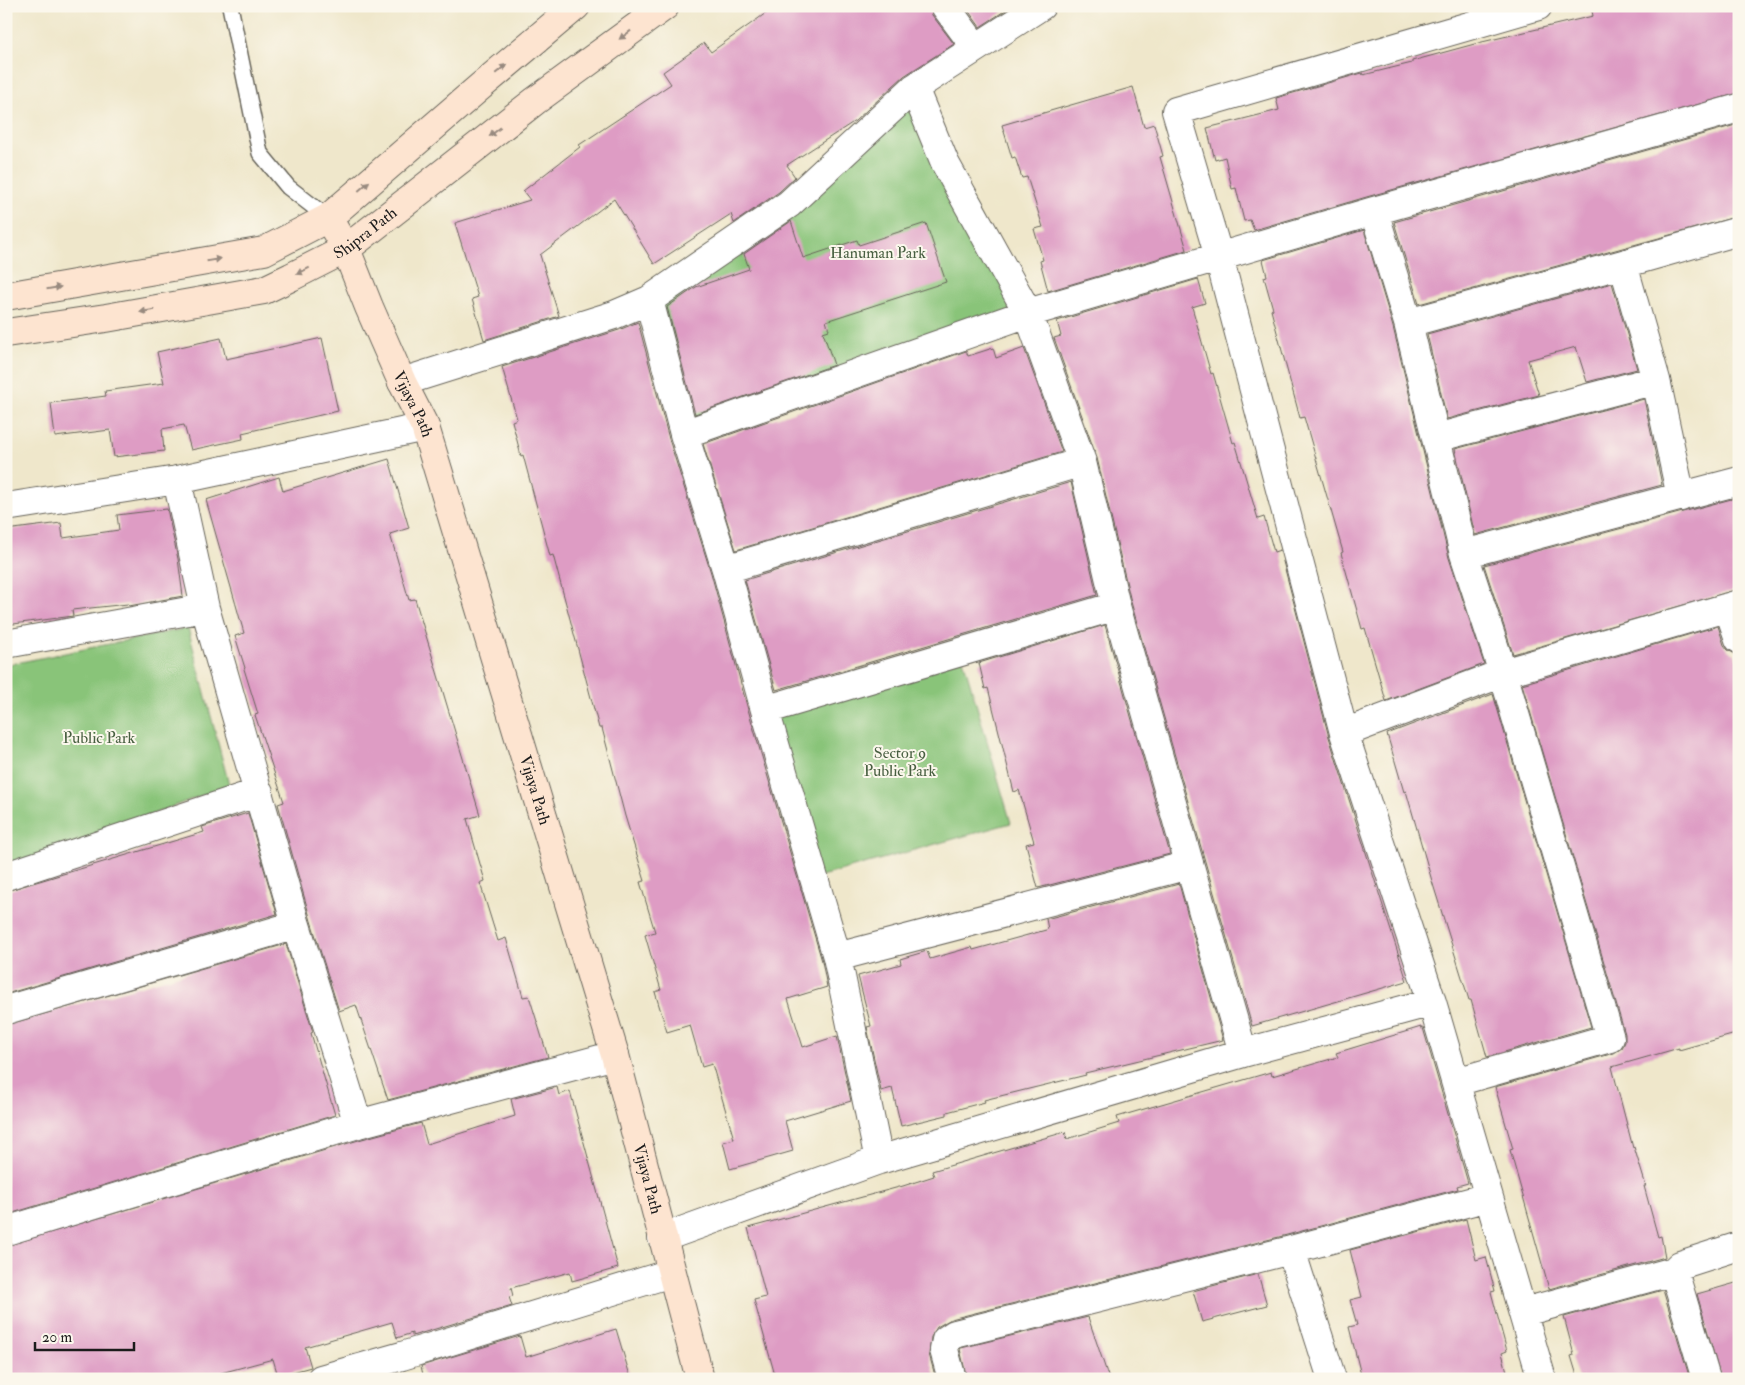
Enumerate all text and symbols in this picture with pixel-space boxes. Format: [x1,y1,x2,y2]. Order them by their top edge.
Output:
one-way arrow [619,30,632,40]
one-way arrow [495,64,507,75]
one-way arrow [489,126,502,137]
one-way arrow [358,181,371,192]
street label: Shipra Path [330,203,401,264]
park label: Hanuman Park [830,243,926,263]
one-way arrow [207,256,223,264]
one-way arrow [296,267,310,275]
one-way arrow [47,284,63,292]
one-way arrow [138,307,154,315]
street label: Vijaya Path [388,368,438,440]
park label: Public Park [63,728,136,748]
park label: Sector 9 Public Park [864,743,937,781]
street label: Vijaya Path [515,753,555,828]
street label: Vijaya Path [629,1142,666,1217]
scale bar [35,1320,134,1352]
text: 20 m [42,1328,72,1347]

